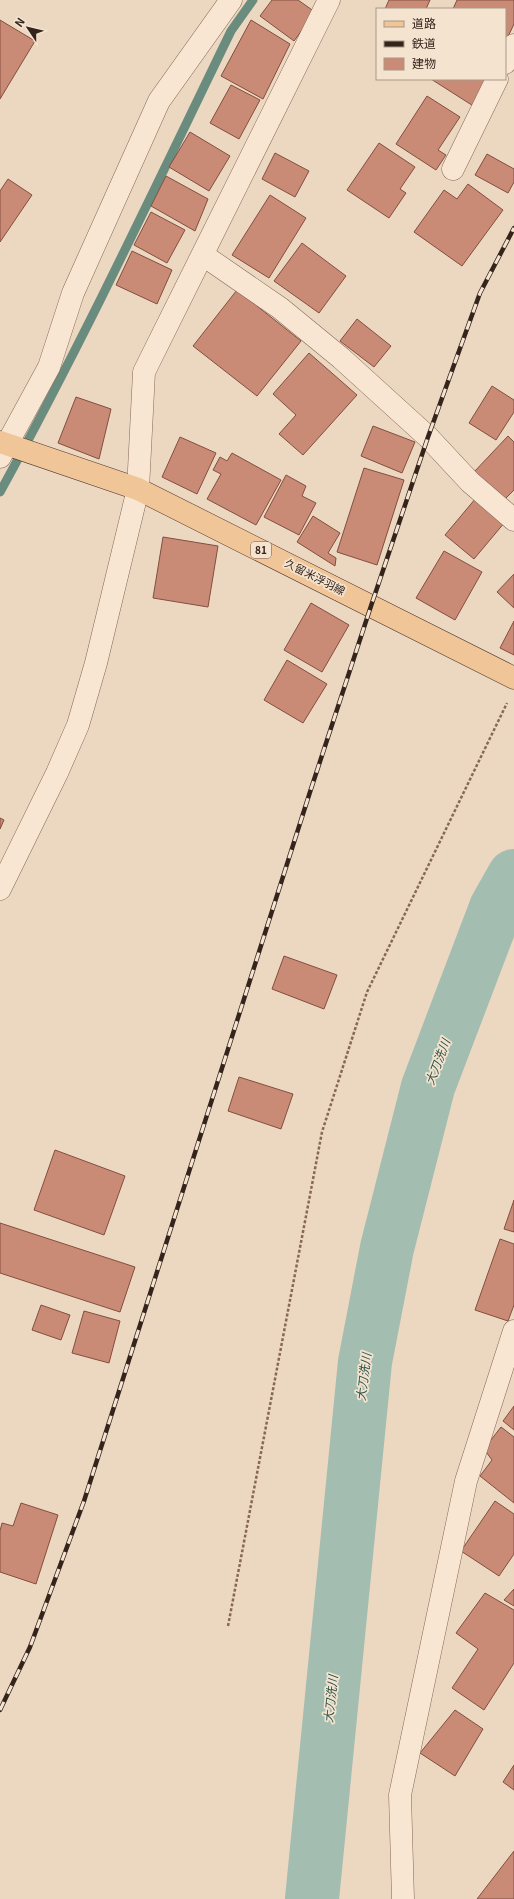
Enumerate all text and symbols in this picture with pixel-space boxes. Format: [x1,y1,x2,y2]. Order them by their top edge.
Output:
north arrow [8,8,48,48]
legend [376,8,506,80]
text: N [10,14,28,30]
text: 道路 [412,14,436,31]
text: 鉄道 [412,34,436,51]
text: 建物 [412,54,436,71]
road number: 81 [251,542,271,558]
street label: 久留米浮羽線 [282,554,348,598]
water label: 大刀洗川 [420,1034,454,1087]
water label: 大刀洗川 [351,1350,374,1402]
water label: 大刀洗川 [319,1672,341,1724]

